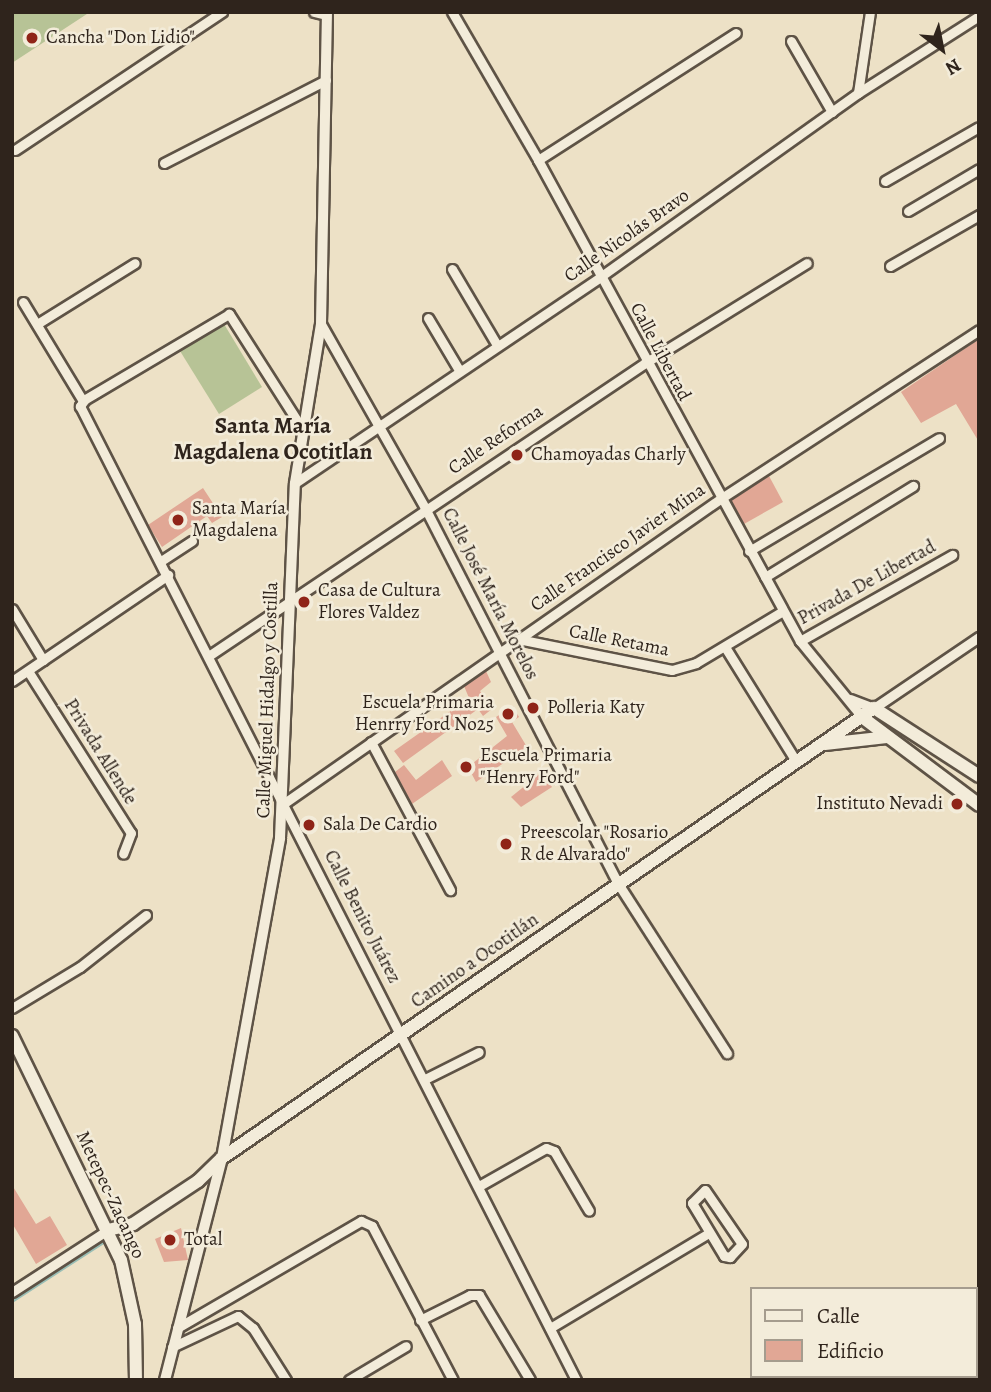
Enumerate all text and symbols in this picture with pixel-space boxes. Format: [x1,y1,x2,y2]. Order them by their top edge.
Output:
north arrow [907,14,977,84]
place label: Cancha "Don Lidio" [46,27,195,49]
marker: Cancha "Don Lidio" [24,30,40,46]
text: N [940,52,966,82]
street label: Calle Nicolás Bravo [560,184,694,288]
street label: Calle Libertad [625,299,695,405]
street label: Calle Reforma [444,400,548,480]
district label: Santa María Magdalena Ocotitlan [174,412,372,466]
place label: Chamoyadas Charly [531,444,686,466]
marker: Chamoyadas Charly [509,447,525,463]
street label: Calle Francisco Javier Mina [526,479,710,617]
place label: Santa María Magdalena [192,498,286,542]
street label: Calle José María Morelos [437,504,543,684]
marker: Santa María Magdalena [170,512,186,528]
street label: Privada De Libertad [794,536,940,630]
place label: Casa de Cultura Flores Valdez [318,580,441,624]
street label: Calle Miguel Hidalgo y Costilla [252,581,284,819]
marker: Casa de Cultura Flores Valdez [296,594,312,610]
street label: Calle Retama [567,620,671,662]
place label: Escuela Primaria Henrry Ford No25 [355,692,494,736]
street label: Privada Allende [58,695,142,809]
place label: Polleria Katy [547,697,644,719]
marker: Polleria Katy [525,700,541,716]
marker: Escuela Primaria Henrry Ford No25 [500,706,516,722]
place label: Escuela Primaria "Henry Ford" [480,745,612,789]
marker: Escuela Primaria "Henry Ford" [458,759,474,775]
place label: Instituto Nevadi [816,793,943,815]
marker: Instituto Nevadi [949,796,965,812]
place label: Sala De Cardio [323,814,437,836]
marker: Sala De Cardio [301,817,317,833]
place label: Preescolar "Rosario R de Alvarado" [520,822,669,866]
marker: Preescolar "Rosario R de Alvarado" [498,836,514,852]
street label: Calle Benito Juárez [319,847,405,987]
street label: Camino a Ocotitlán [407,909,543,1013]
street label: Metepec-Zacango [70,1128,150,1262]
place label: Total [184,1229,222,1251]
marker: Total [162,1232,178,1248]
legend [750,1287,977,1378]
text: Calle [817,1302,860,1330]
text: Edificio [817,1337,884,1365]

